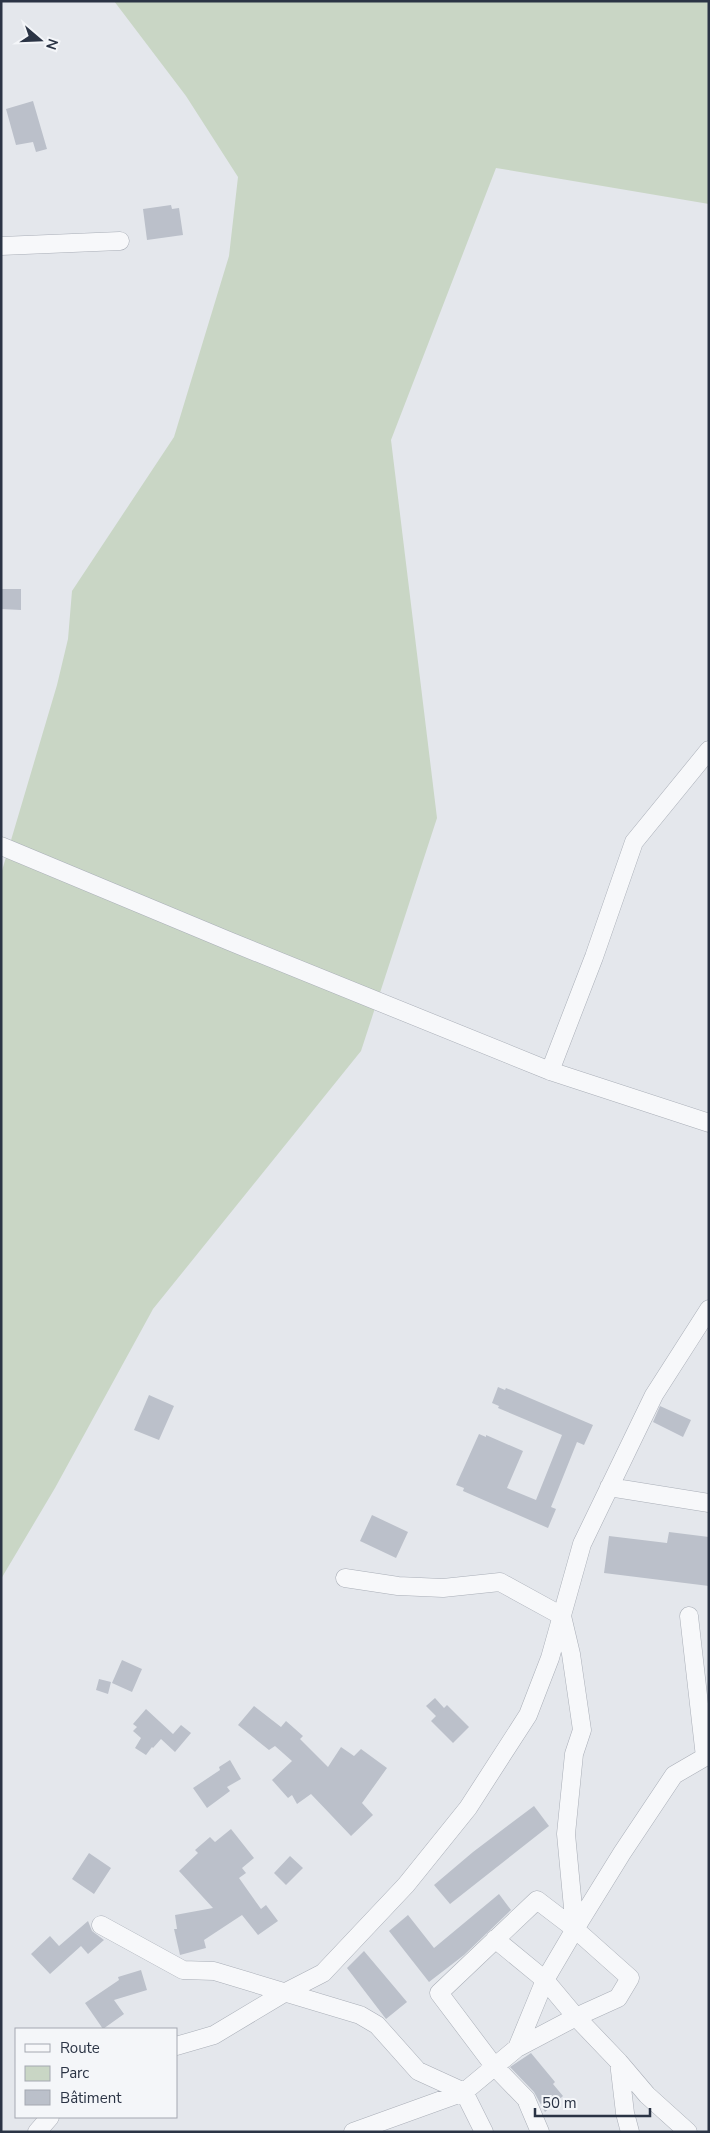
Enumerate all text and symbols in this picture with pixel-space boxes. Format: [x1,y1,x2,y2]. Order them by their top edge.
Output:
north arrow [15,15,65,65]
text: N [41,36,63,52]
legend [15,2028,178,2118]
text: Route [60,2038,100,2058]
text: Parc [60,2063,89,2083]
scale bar [535,2086,650,2118]
text: Bâtiment [60,2088,122,2108]
text: 50 m [542,2093,577,2113]

